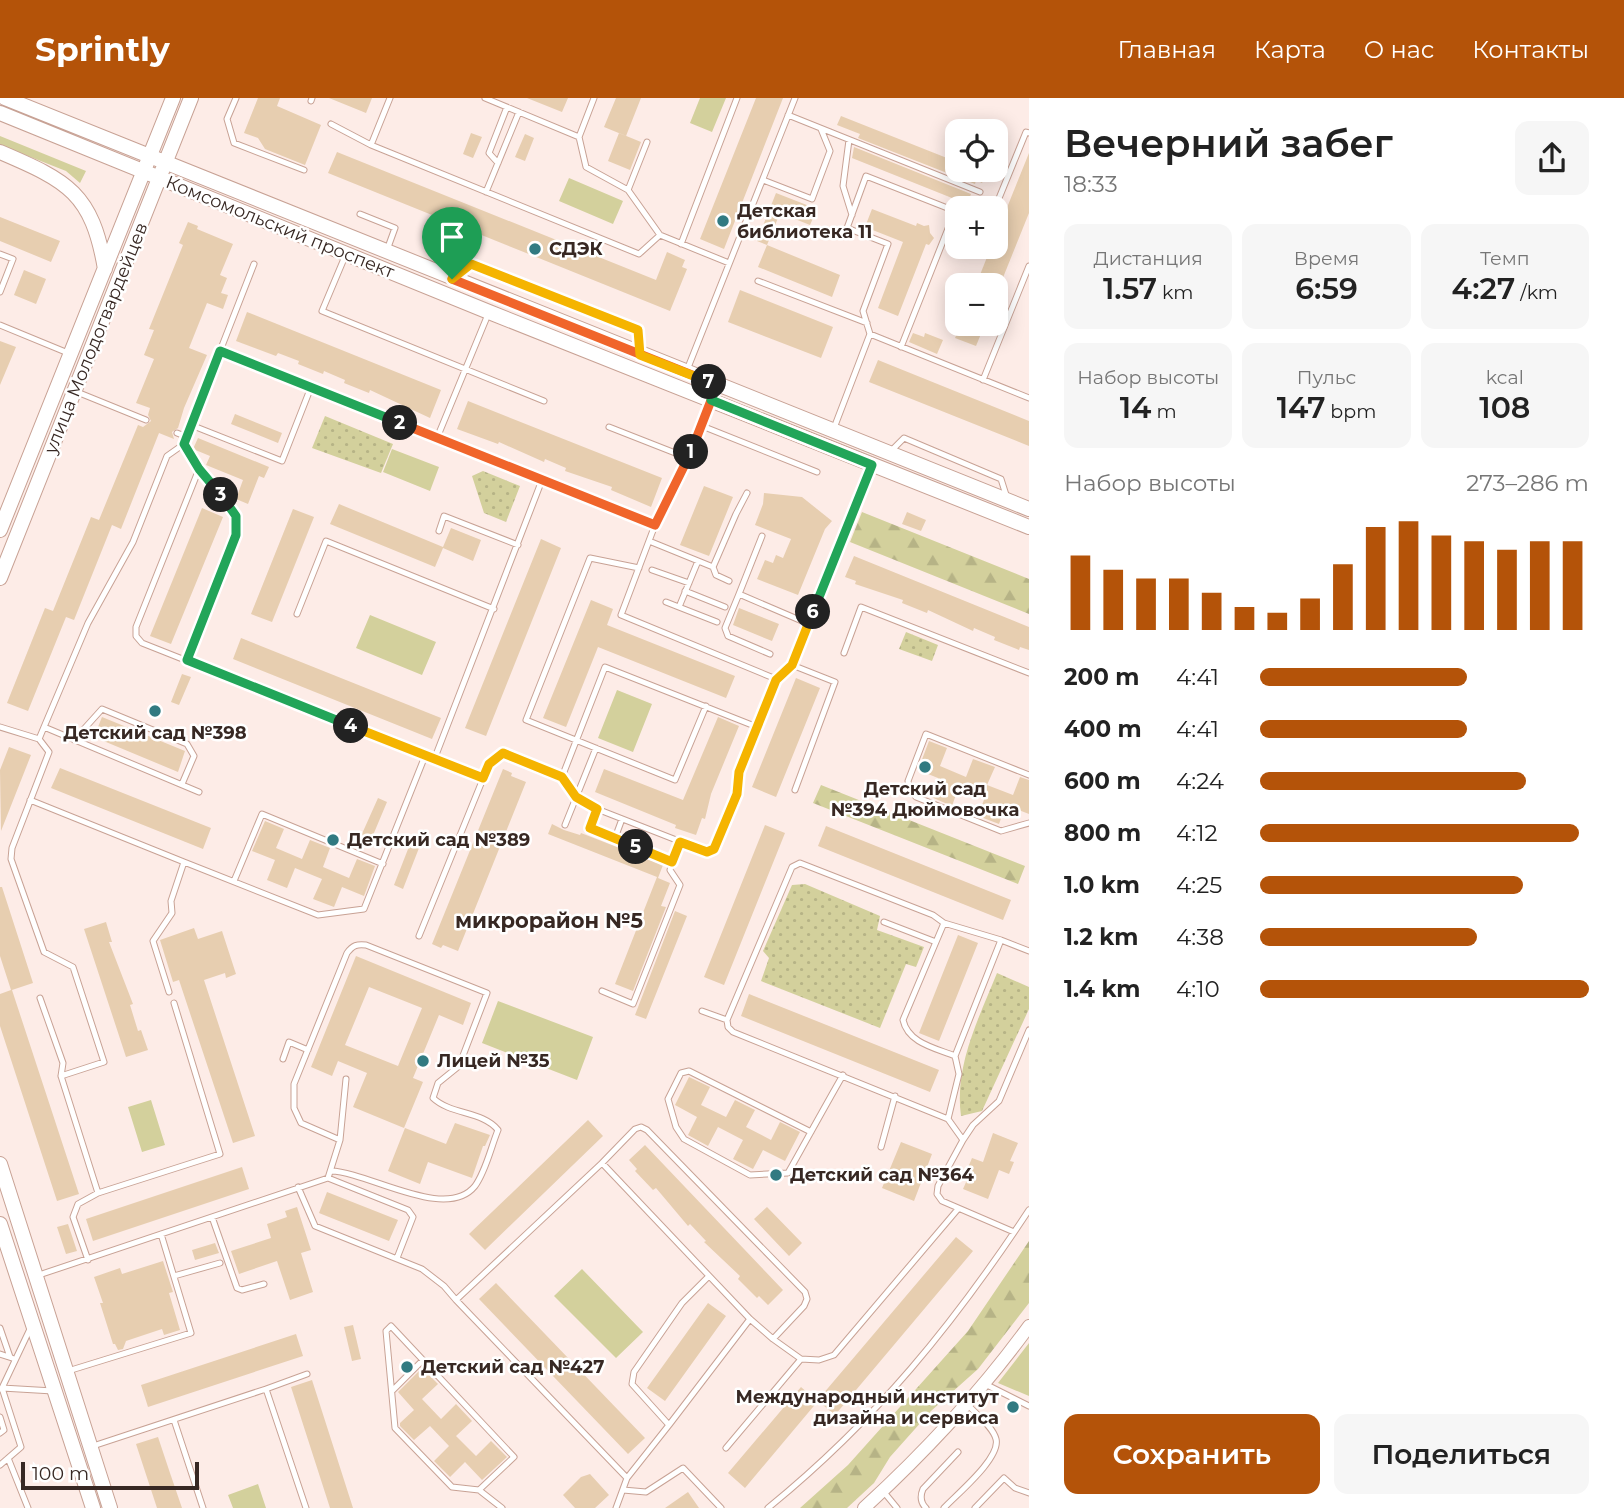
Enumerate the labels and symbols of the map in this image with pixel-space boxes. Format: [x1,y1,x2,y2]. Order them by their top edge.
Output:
street label: Комсомольский проспект [163,171,398,283]
place label: Детская библиотека 11 [737,200,872,243]
pin [422,207,482,279]
marker: Детская библиотека 11 [715,213,731,229]
street label: улица Молодогвардейцев [39,219,153,458]
place label: СДЭК [549,238,604,260]
marker: СДЭК [527,241,543,257]
pin: 7 [692,364,726,400]
pin: 2 [382,406,418,440]
pin: 1 [674,434,708,470]
pin: 3 [204,478,238,512]
pin: 6 [796,594,830,630]
marker: Детский сад №398 [147,703,163,719]
pin: 4 [334,708,368,744]
place label: Детский сад №398 [63,722,247,744]
marker: Детский сад №394 Дюймовочка [917,759,933,775]
place label: Детский сад №394 Дюймовочка [831,778,1019,821]
place label: Детский сад №389 [347,829,530,851]
pin: 5 [618,830,654,864]
marker: Детский сад №389 [325,832,341,848]
district label: микрорайон №5 [455,908,643,933]
place label: Лицей №35 [437,1050,550,1072]
marker: Лицей №35 [415,1053,431,1069]
place label: Детский сад №364 [790,1164,974,1186]
marker: Детский сад №364 [768,1167,784,1183]
place label: Детский сад №427 [421,1356,604,1378]
marker: Детский сад №427 [399,1359,415,1375]
place label: Международный институт дизайна и сервиса [736,1386,999,1429]
marker: Международный институт дизайна и сервиса [1005,1399,1021,1415]
scale bar [21,1459,200,1491]

